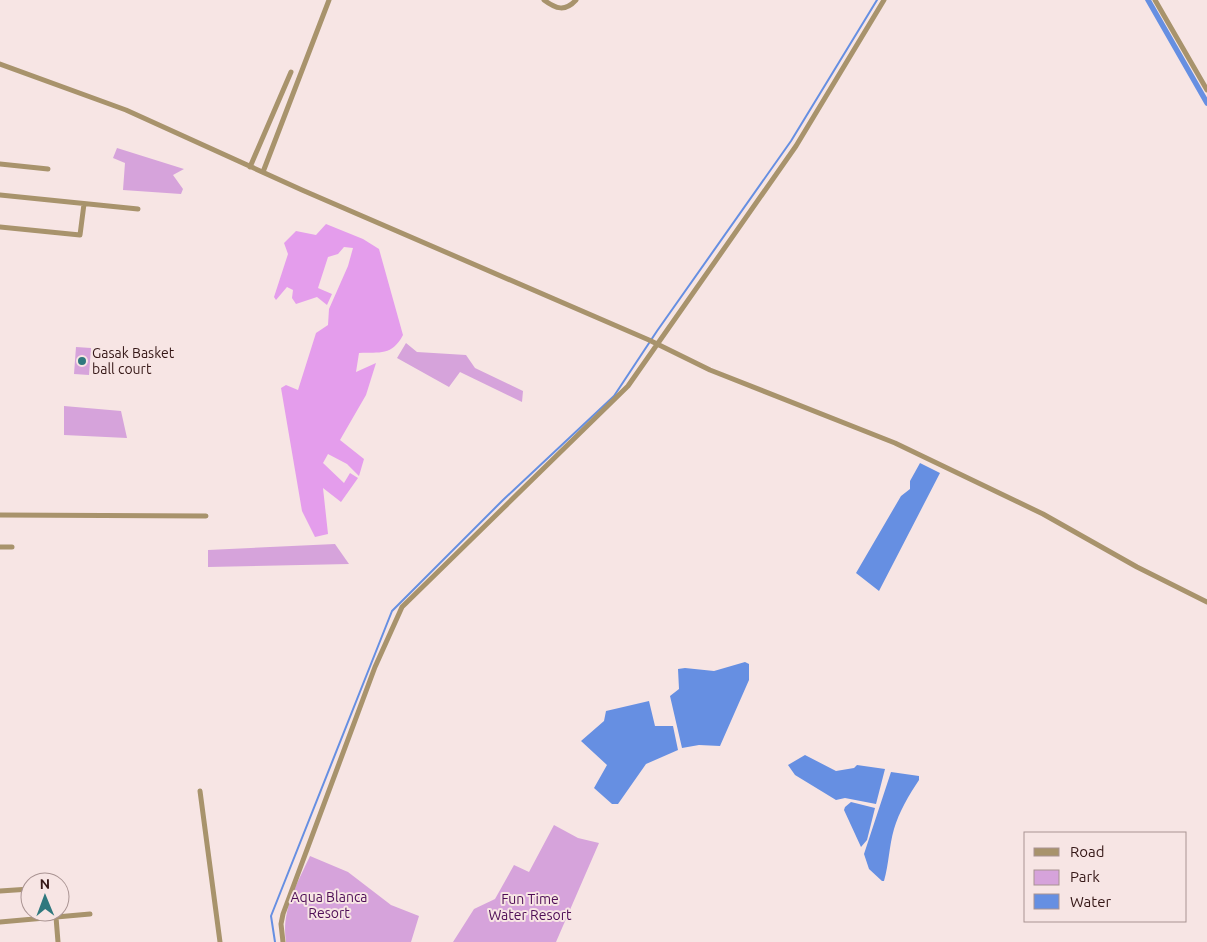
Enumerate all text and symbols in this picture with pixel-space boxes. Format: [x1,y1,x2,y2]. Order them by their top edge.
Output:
place label: Gasak Basket ball court [92,345,175,377]
marker: Gasak Basket ball court [76,355,88,367]
legend [1024,832,1187,922]
text: Road [1070,843,1105,860]
text: Park [1070,868,1100,885]
north arrow [20,872,70,922]
text: N [39,876,50,892]
park label: Aqua Blanca Resort [290,889,368,921]
park label: Fun Time Water Resort [488,891,572,923]
text: Water [1070,893,1111,910]

